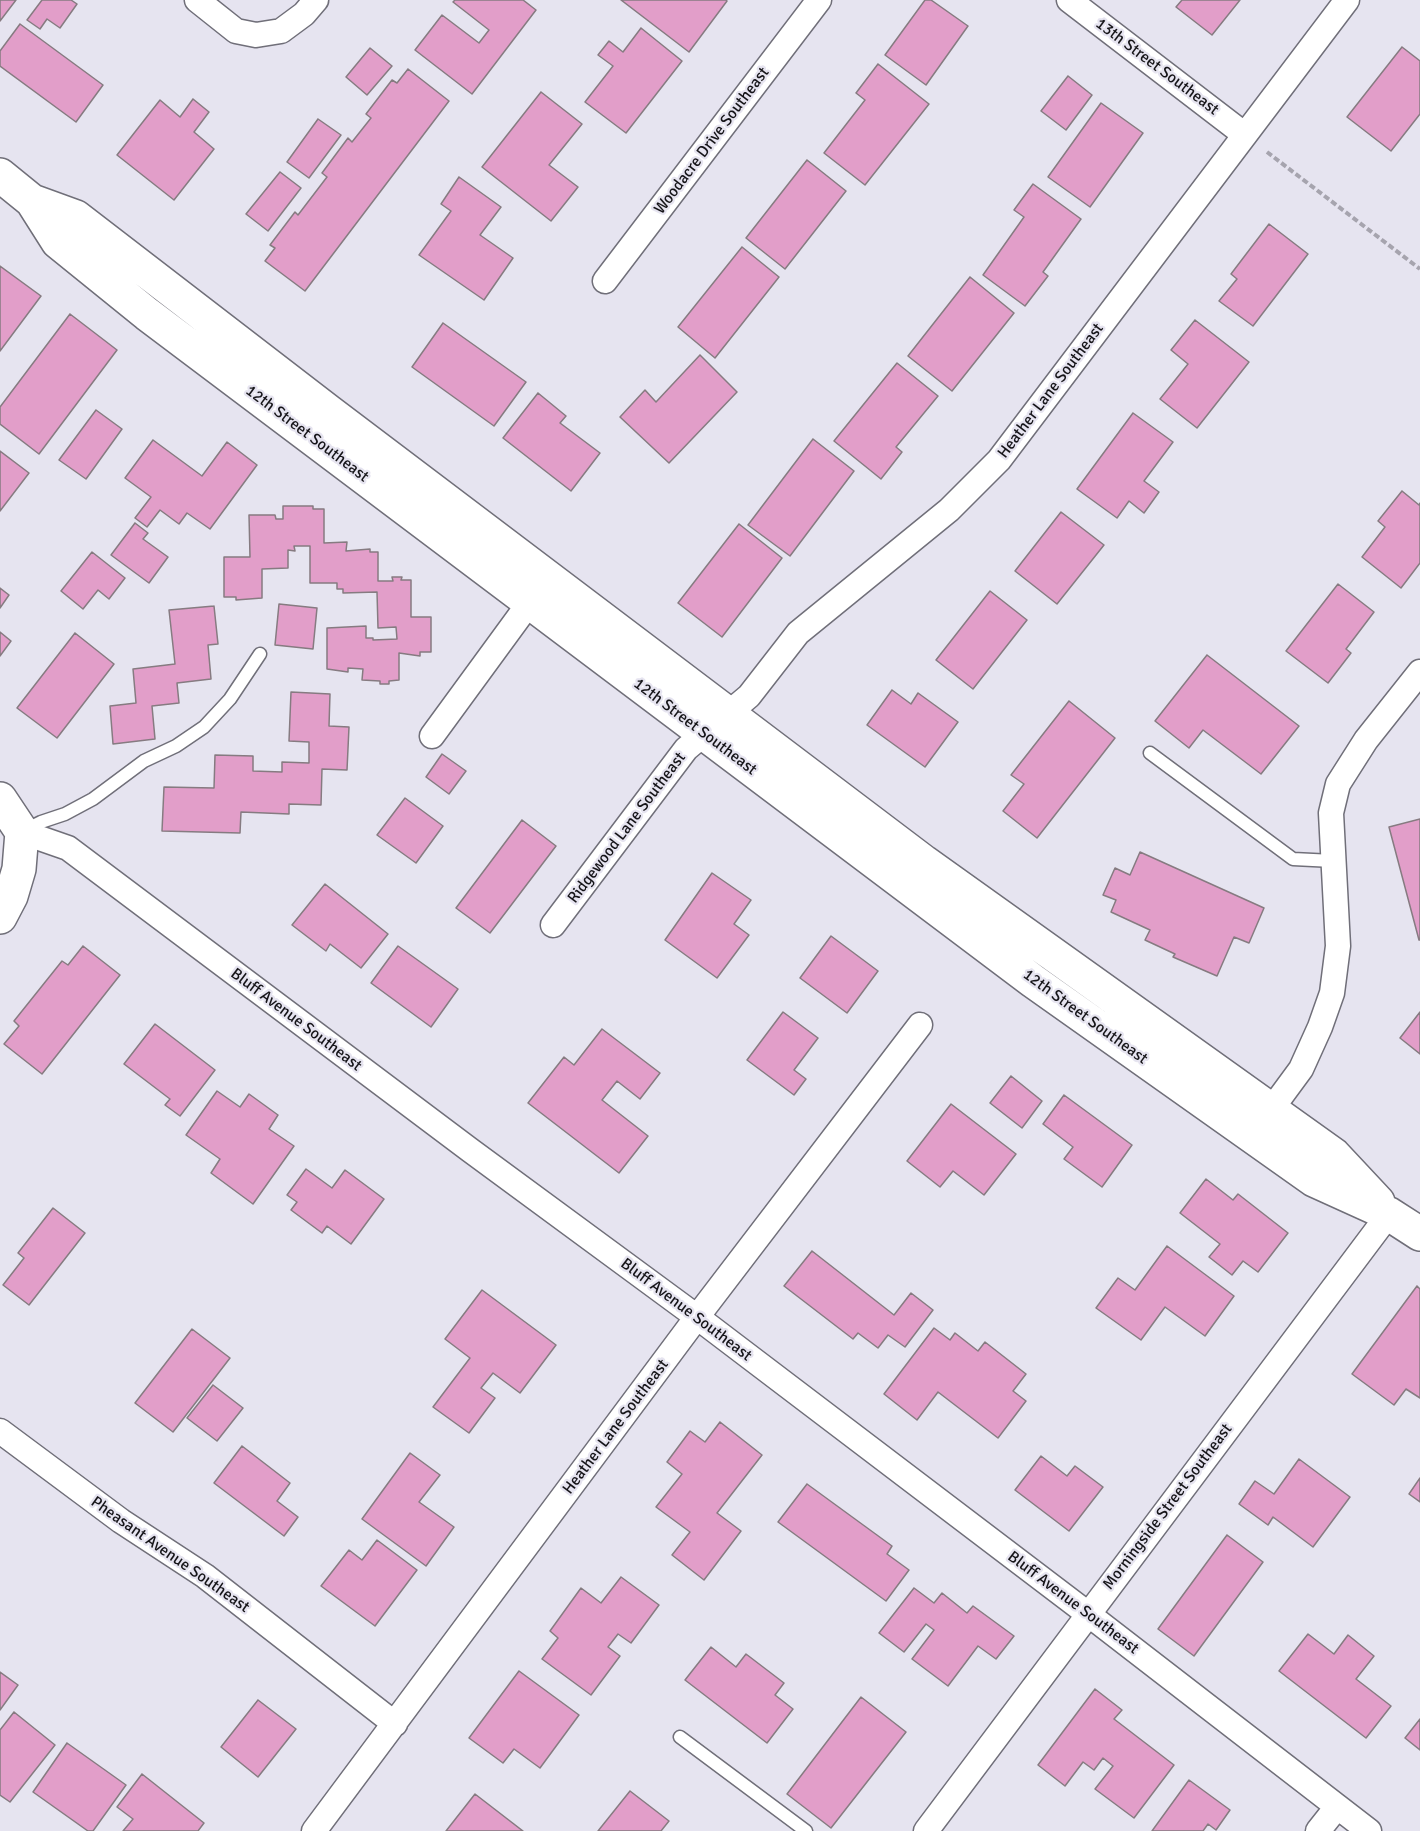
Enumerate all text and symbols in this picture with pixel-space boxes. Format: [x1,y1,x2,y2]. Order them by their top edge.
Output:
street label: 13th Street Southeast [1092,14,1222,120]
street label: Woodacre Drive Southeast [650,64,774,218]
street label: Heather Lane Southeast [994,320,1108,462]
street label: 12th Street Southeast [242,381,372,487]
street label: 12th Street Southeast [630,674,760,780]
street label: Ridgewood Lane Southeast [564,749,690,907]
street label: Bluff Avenue Southeast [227,964,365,1076]
street label: 12th Street Southeast [1019,965,1151,1069]
street label: Bluff Avenue Southeast [617,1254,755,1366]
street label: Heather Lane Southeast [559,1356,673,1498]
street label: Morningside Street Southeast [1099,1420,1237,1594]
street label: Pheasant Avenue Southeast [87,1493,253,1617]
street label: Bluff Avenue Southeast [1004,1547,1142,1659]

